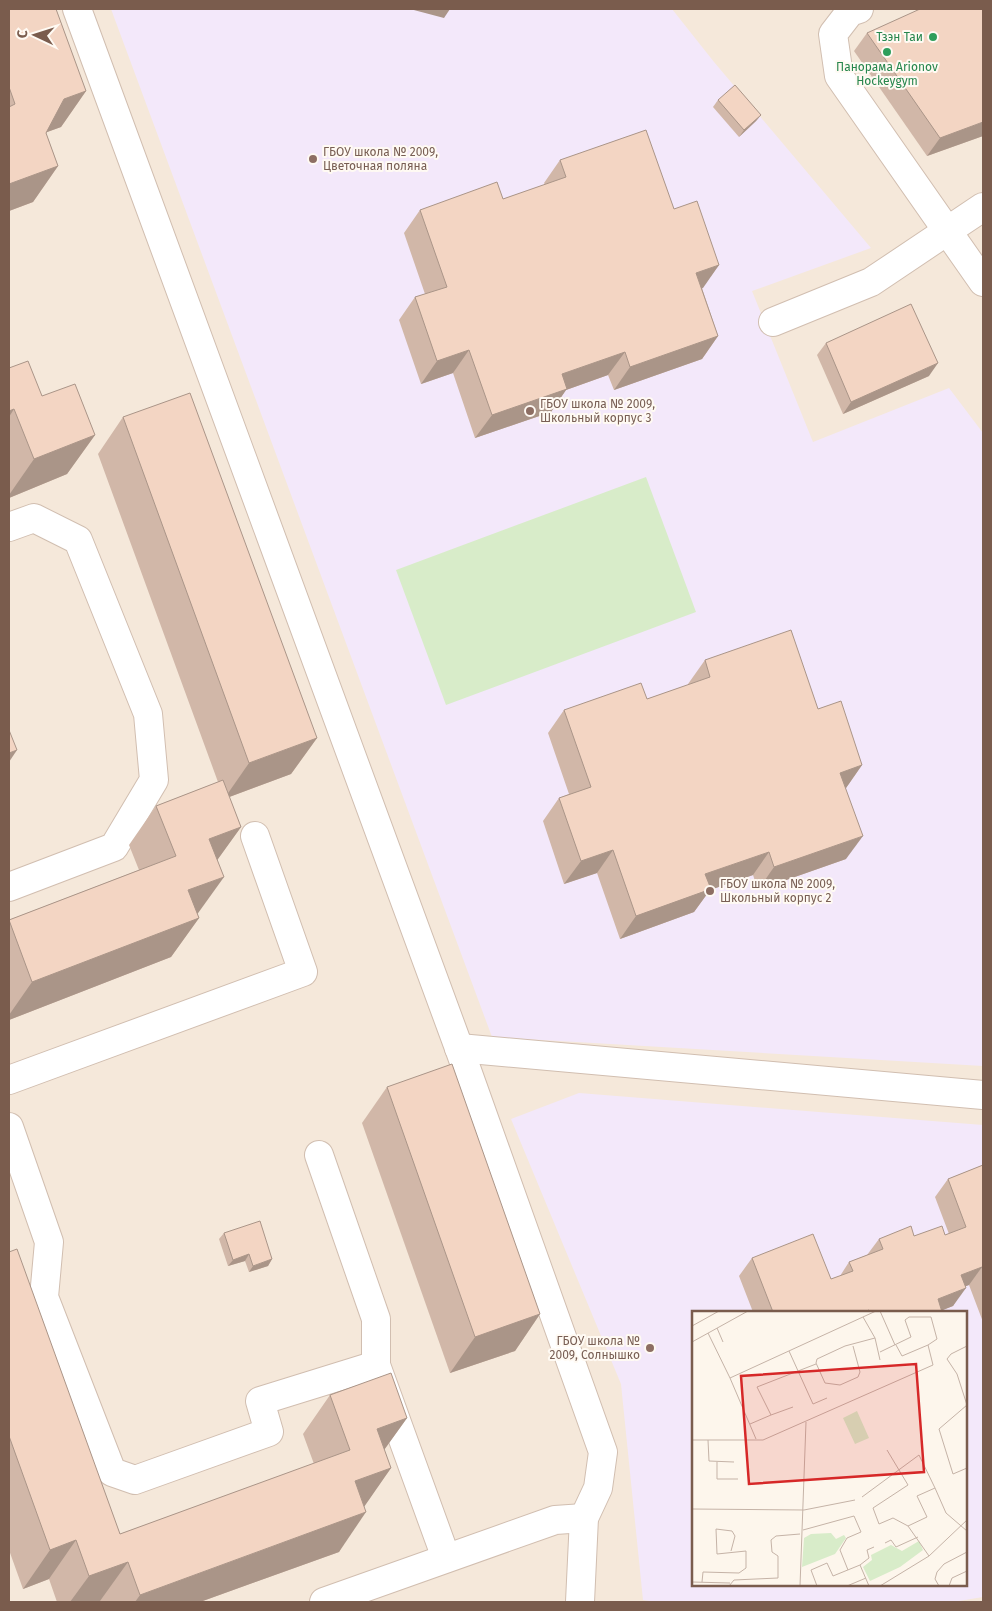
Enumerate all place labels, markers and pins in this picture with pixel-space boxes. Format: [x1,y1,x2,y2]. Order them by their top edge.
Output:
place label: Тзэн Таи [876,30,923,44]
marker: Тзэн Таи [927,31,939,43]
marker: Панорама Arionov Hockeygym [881,46,893,58]
place label: Панорама Arionov Hockeygym [836,60,938,88]
place label: ГБОУ школа № 2009, Цветочная поляна [323,145,438,173]
marker: ГБОУ школа № 2009, Цветочная поляна [307,153,319,165]
place label: ГБОУ школа № 2009, Школьный корпус 3 [540,397,655,425]
marker: ГБОУ школа № 2009, Школьный корпус 3 [524,405,536,417]
place label: ГБОУ школа № 2009, Школьный корпус 2 [720,877,835,905]
marker: ГБОУ школа № 2009, Школьный корпус 2 [704,885,716,897]
place label: ГБОУ школа № 2009, Солнышко [550,1334,640,1362]
marker: ГБОУ школа № 2009, Солнышко [644,1342,656,1354]

